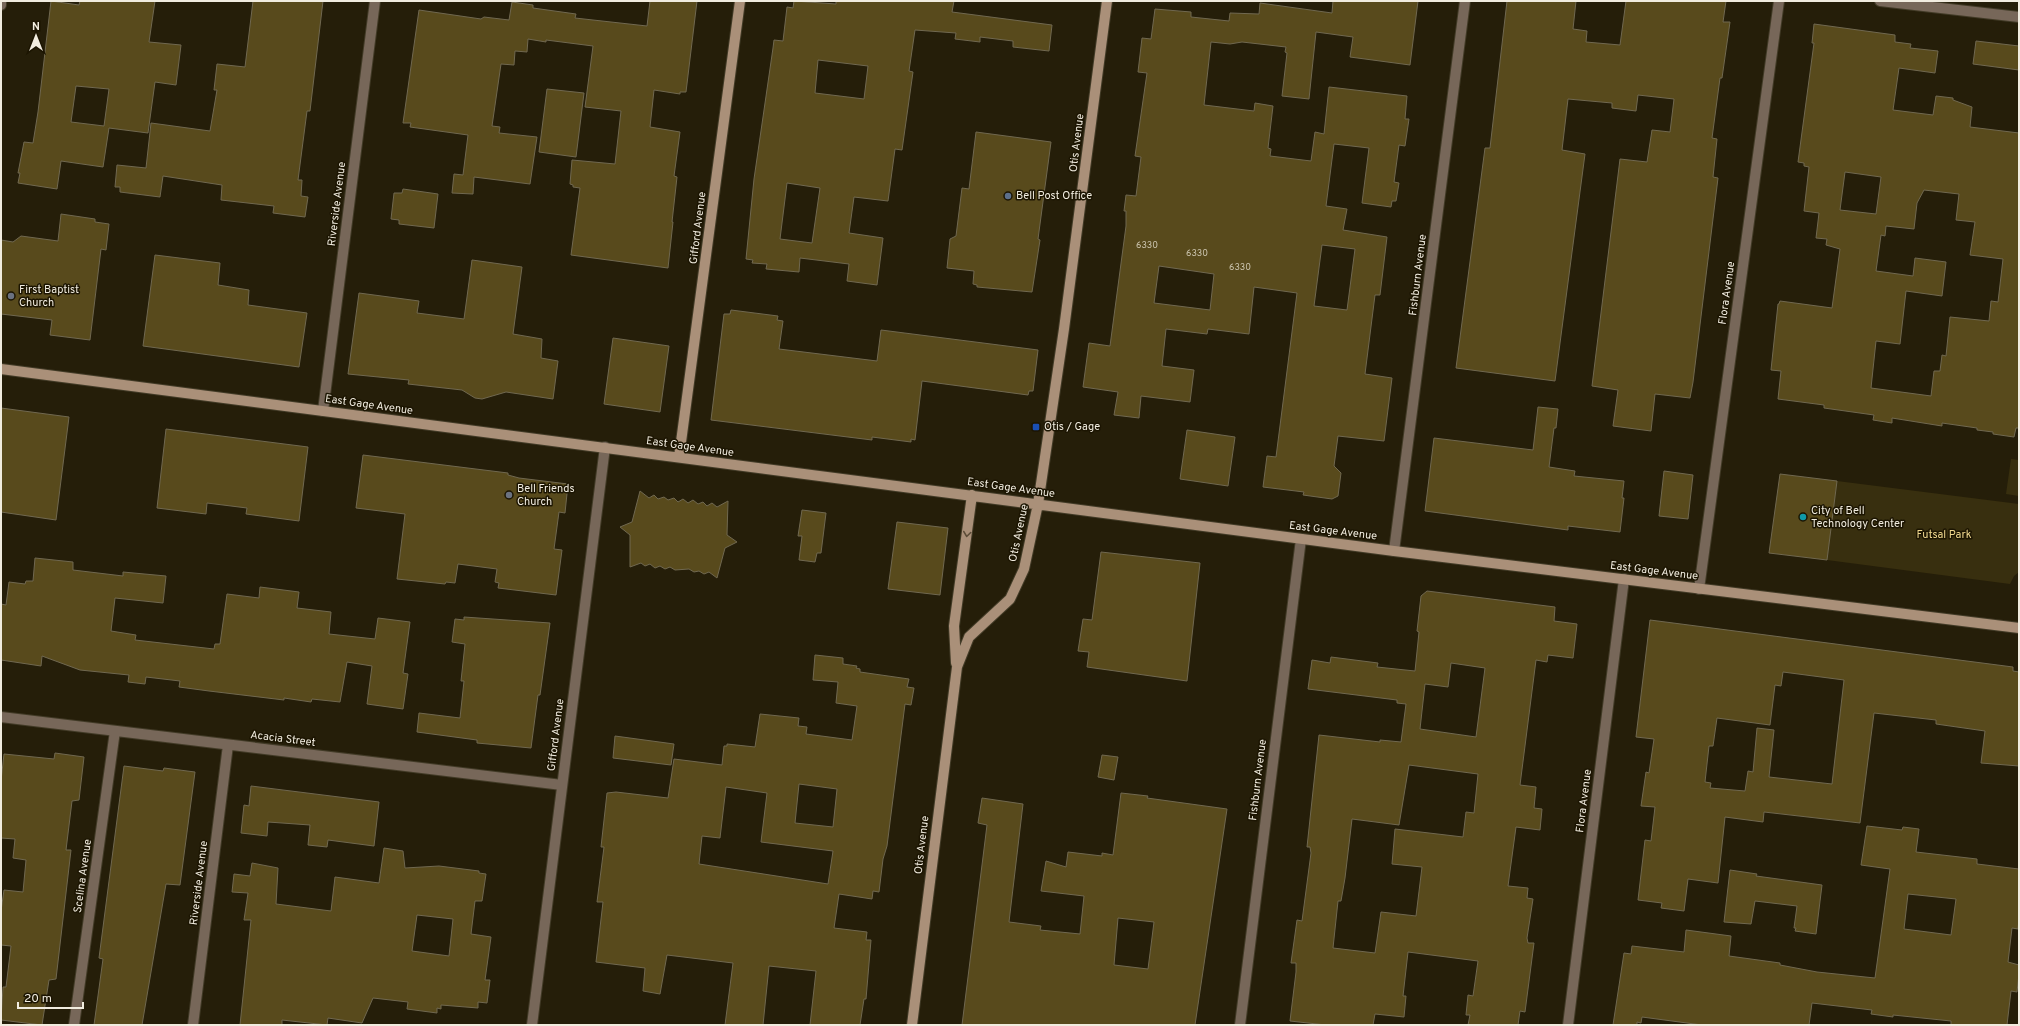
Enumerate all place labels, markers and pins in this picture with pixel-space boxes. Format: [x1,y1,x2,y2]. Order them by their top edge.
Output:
place label: Bell Post Office [1016,189,1092,203]
marker: Bell Post Office [1003,191,1013,201]
place label: First Baptist Church [19,283,79,310]
marker: First Baptist Church [6,291,16,301]
place label: Otis / Gage [1044,420,1100,434]
marker: Otis / Gage [1031,422,1041,432]
place label: Bell Friends Church [517,482,575,509]
marker: Bell Friends Church [504,490,514,500]
place label: City of Bell Technology Center [1811,504,1905,531]
marker: City of Bell Technology Center [1798,512,1808,522]

